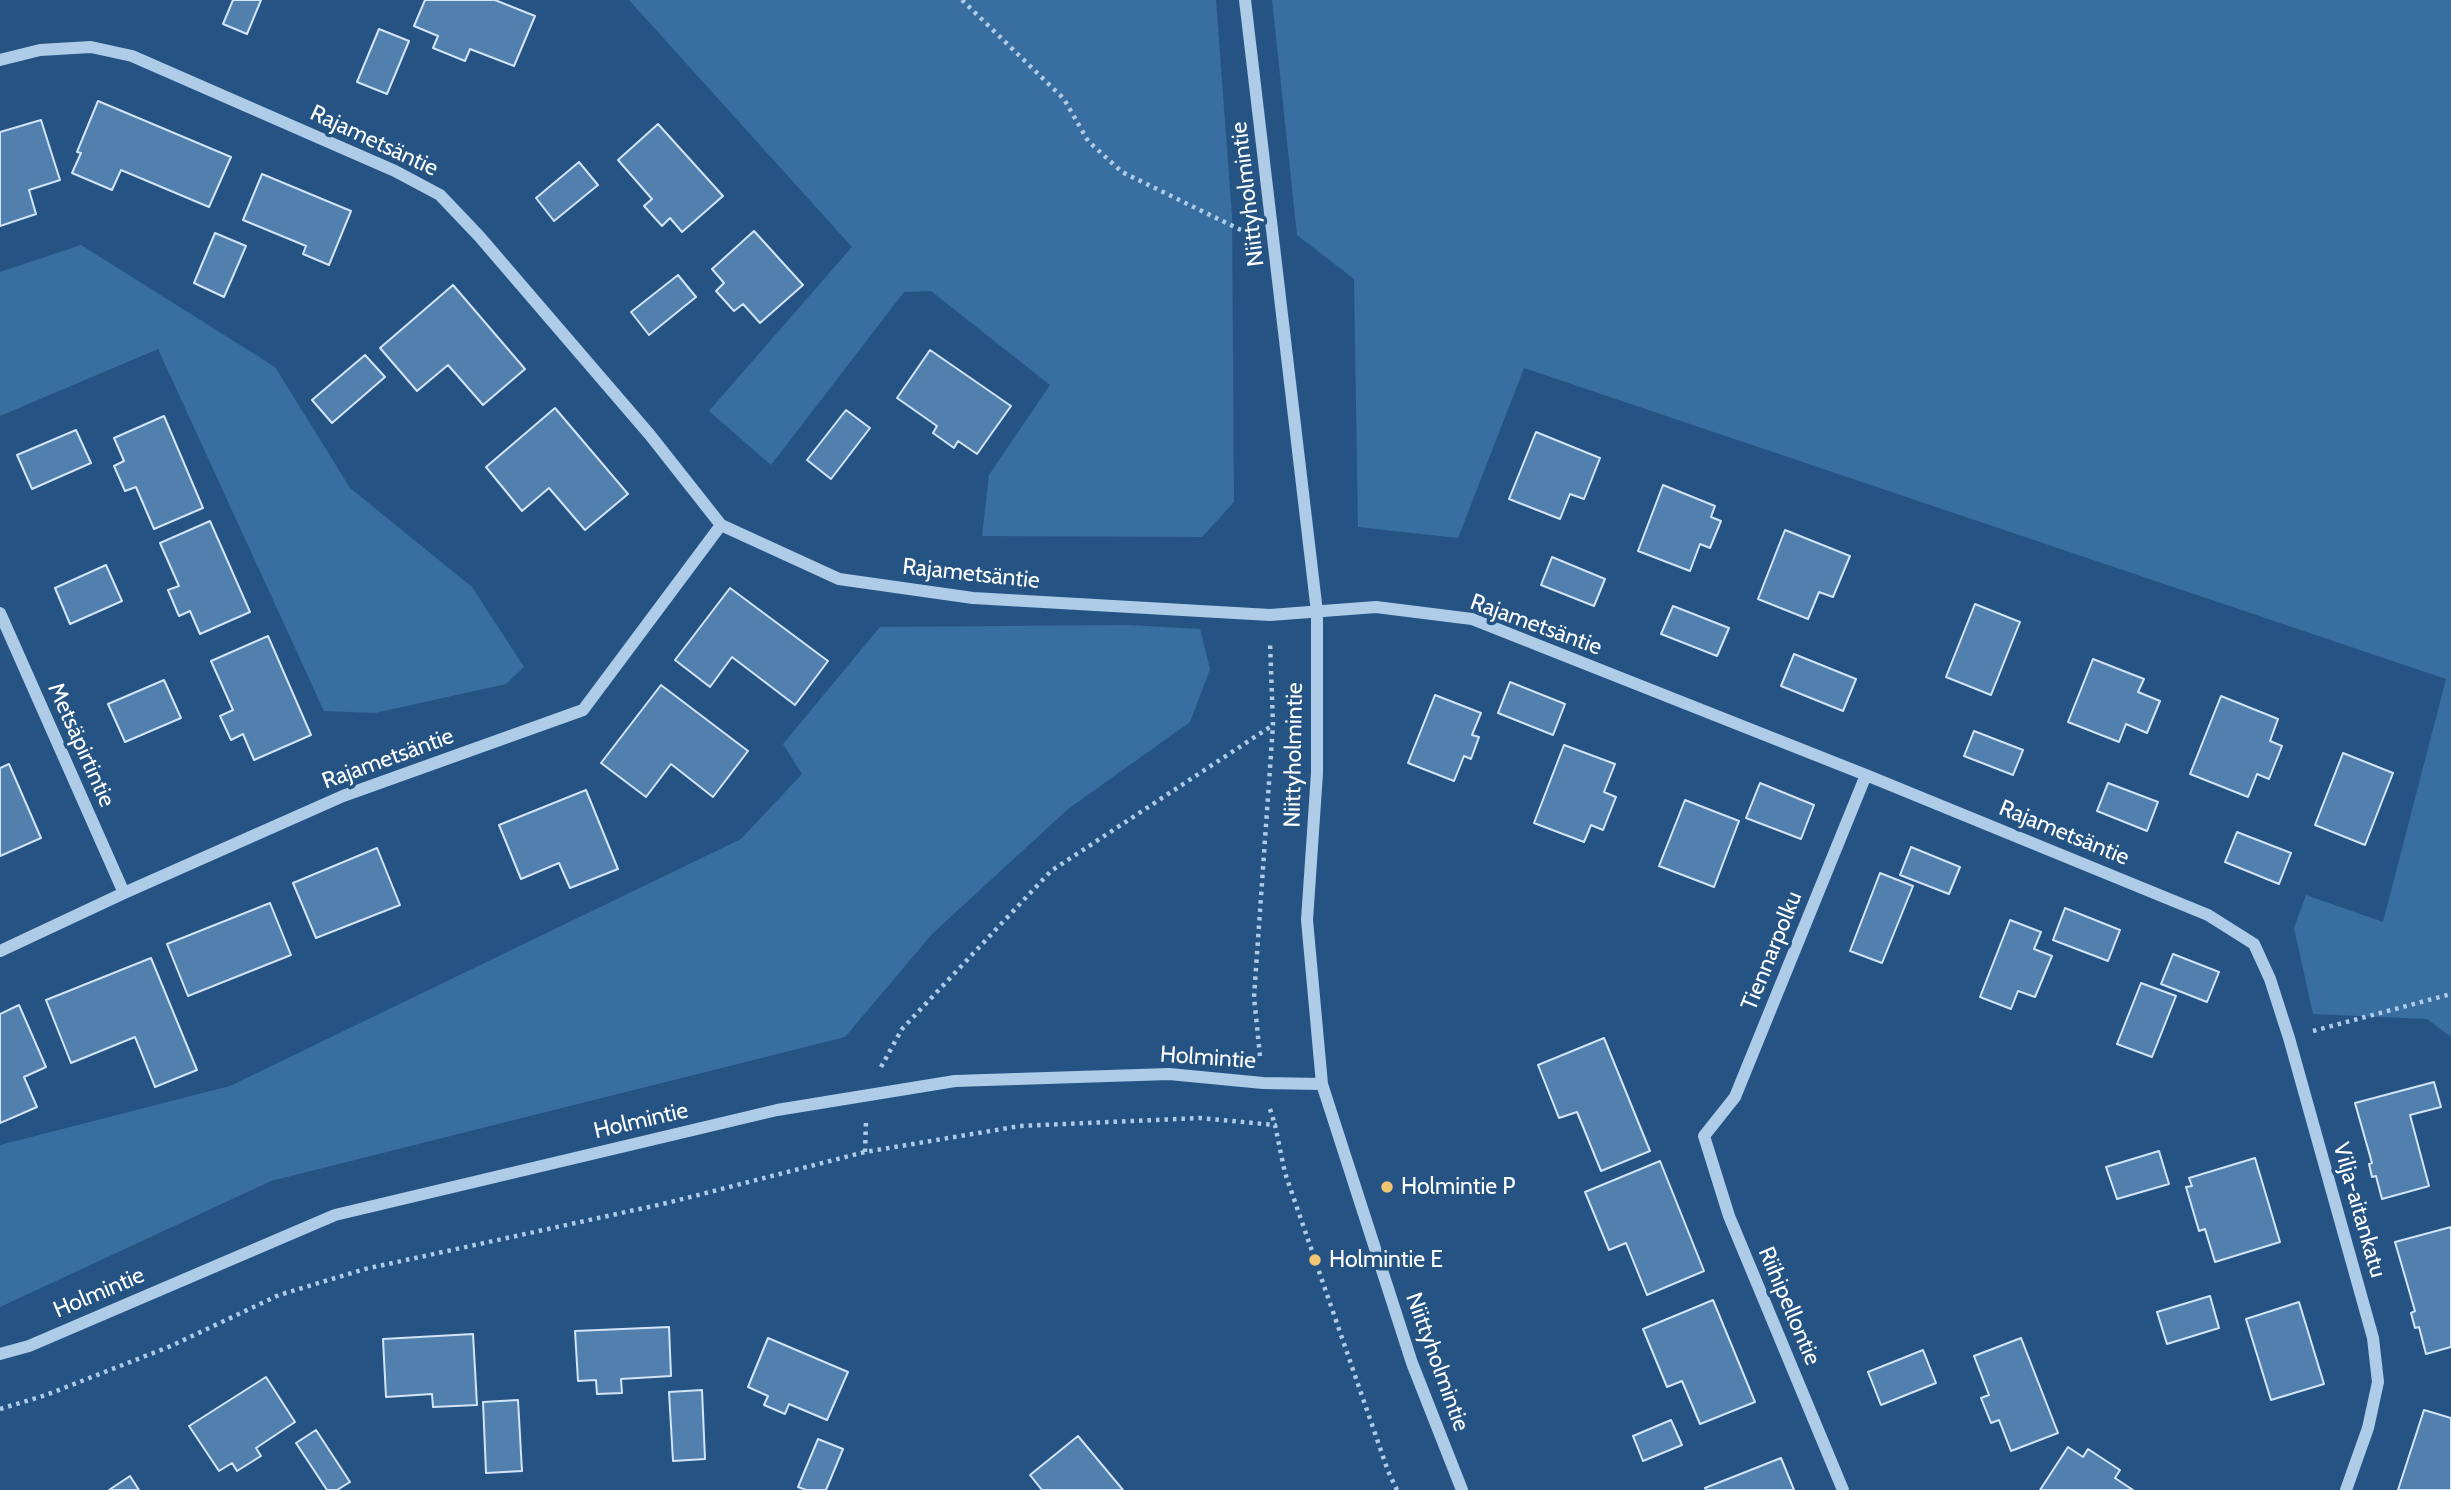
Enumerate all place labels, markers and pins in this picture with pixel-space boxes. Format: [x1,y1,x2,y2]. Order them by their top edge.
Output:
place label: Holmintie P [1401,1173,1515,1201]
marker: Holmintie P [1379,1179,1395,1195]
place label: Holmintie E [1329,1246,1443,1274]
marker: Holmintie E [1307,1252,1323,1268]

